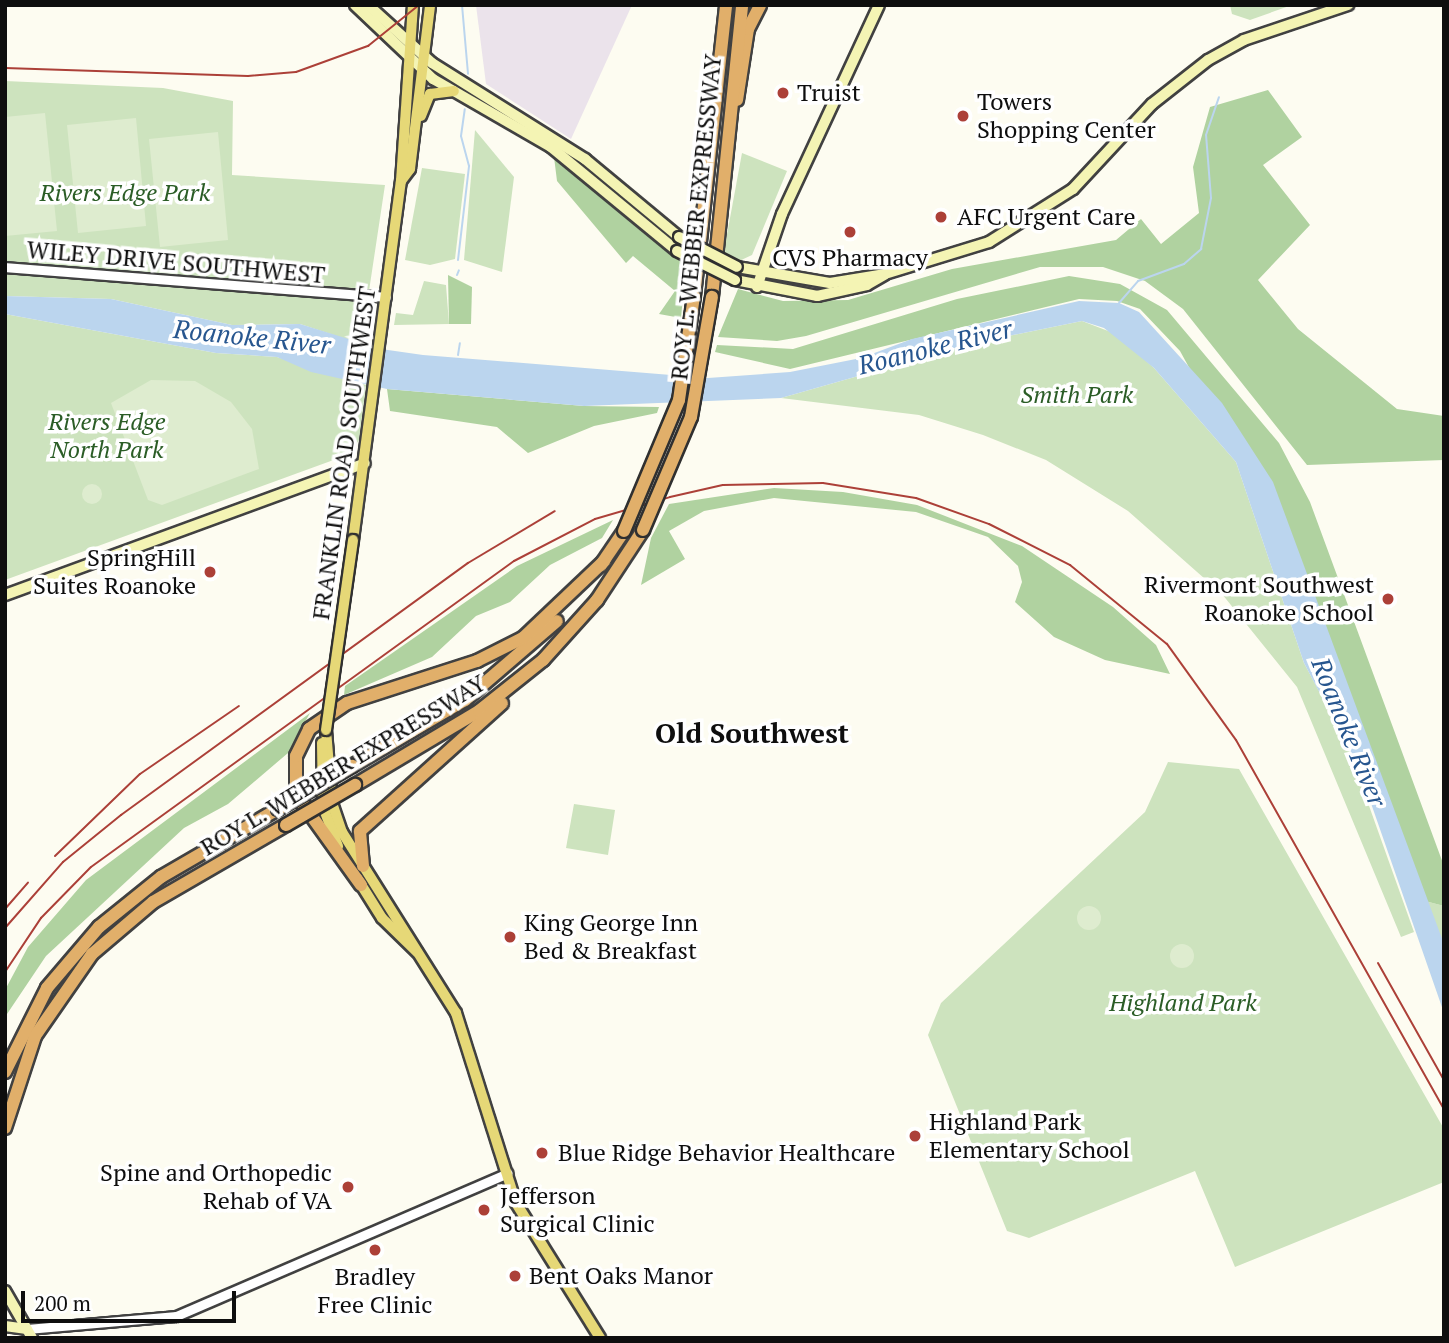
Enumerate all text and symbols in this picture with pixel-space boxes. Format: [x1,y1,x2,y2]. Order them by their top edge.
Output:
street label: ROY L. WEBBER EXPRESSWAY [665,52,727,382]
place label: Truist [797,79,861,107]
marker: Truist [775,85,791,101]
place label: Towers Shopping Center [977,88,1156,144]
marker: Towers Shopping Center [955,108,971,124]
park label: Rivers Edge Park [40,179,210,207]
place label: AFC Urgent Care [957,203,1136,231]
marker: AFC Urgent Care [931,207,951,227]
marker: CVS Pharmacy [842,224,858,240]
street label: WILEY DRIVE SOUTHWEST [26,235,326,289]
place label: CVS Pharmacy [772,244,928,272]
street label: FRANKLIN ROAD SOUTHWEST [306,285,382,621]
water label: Roanoke River [172,313,332,361]
water label: Roanoke River [855,313,1015,381]
park label: Smith Park [1021,381,1133,409]
park label: Rivers Edge North Park [48,408,166,464]
place label: SpringHill Suites Roanoke [33,544,196,600]
marker: SpringHill Suites Roanoke [202,564,218,580]
place label: Rivermont Southwest Roanoke School [1144,571,1374,627]
marker: Rivermont Southwest Roanoke School [1380,591,1396,607]
water label: Roanoke River [1305,653,1393,811]
street label: ROY L. WEBBER EXPRESSWAY [195,668,491,862]
district label: Old Southwest [655,716,849,750]
place label: King George Inn Bed & Breakfast [524,909,698,965]
marker: King George Inn Bed & Breakfast [502,929,518,945]
park label: Highland Park [1109,989,1257,1017]
place label: Highland Park Elementary School [929,1108,1130,1164]
marker: Highland Park Elementary School [907,1128,923,1144]
place label: Blue Ridge Behavior Healthcare [558,1139,895,1167]
marker: Blue Ridge Behavior Healthcare [532,1143,552,1163]
place label: Spine and Orthopedic Rehab of VA [100,1159,332,1215]
marker: Spine and Orthopedic Rehab of VA [338,1177,358,1197]
place label: Jefferson Surgical Clinic [500,1182,655,1238]
marker: Jefferson Surgical Clinic [474,1200,494,1220]
marker: Bradley Free Clinic [365,1240,385,1260]
place label: Bent Oaks Manor [529,1262,713,1290]
place label: Bradley Free Clinic [318,1263,432,1319]
marker: Bent Oaks Manor [507,1268,523,1284]
scale bar [24,1276,240,1320]
text: 200 m [34,1289,91,1317]

